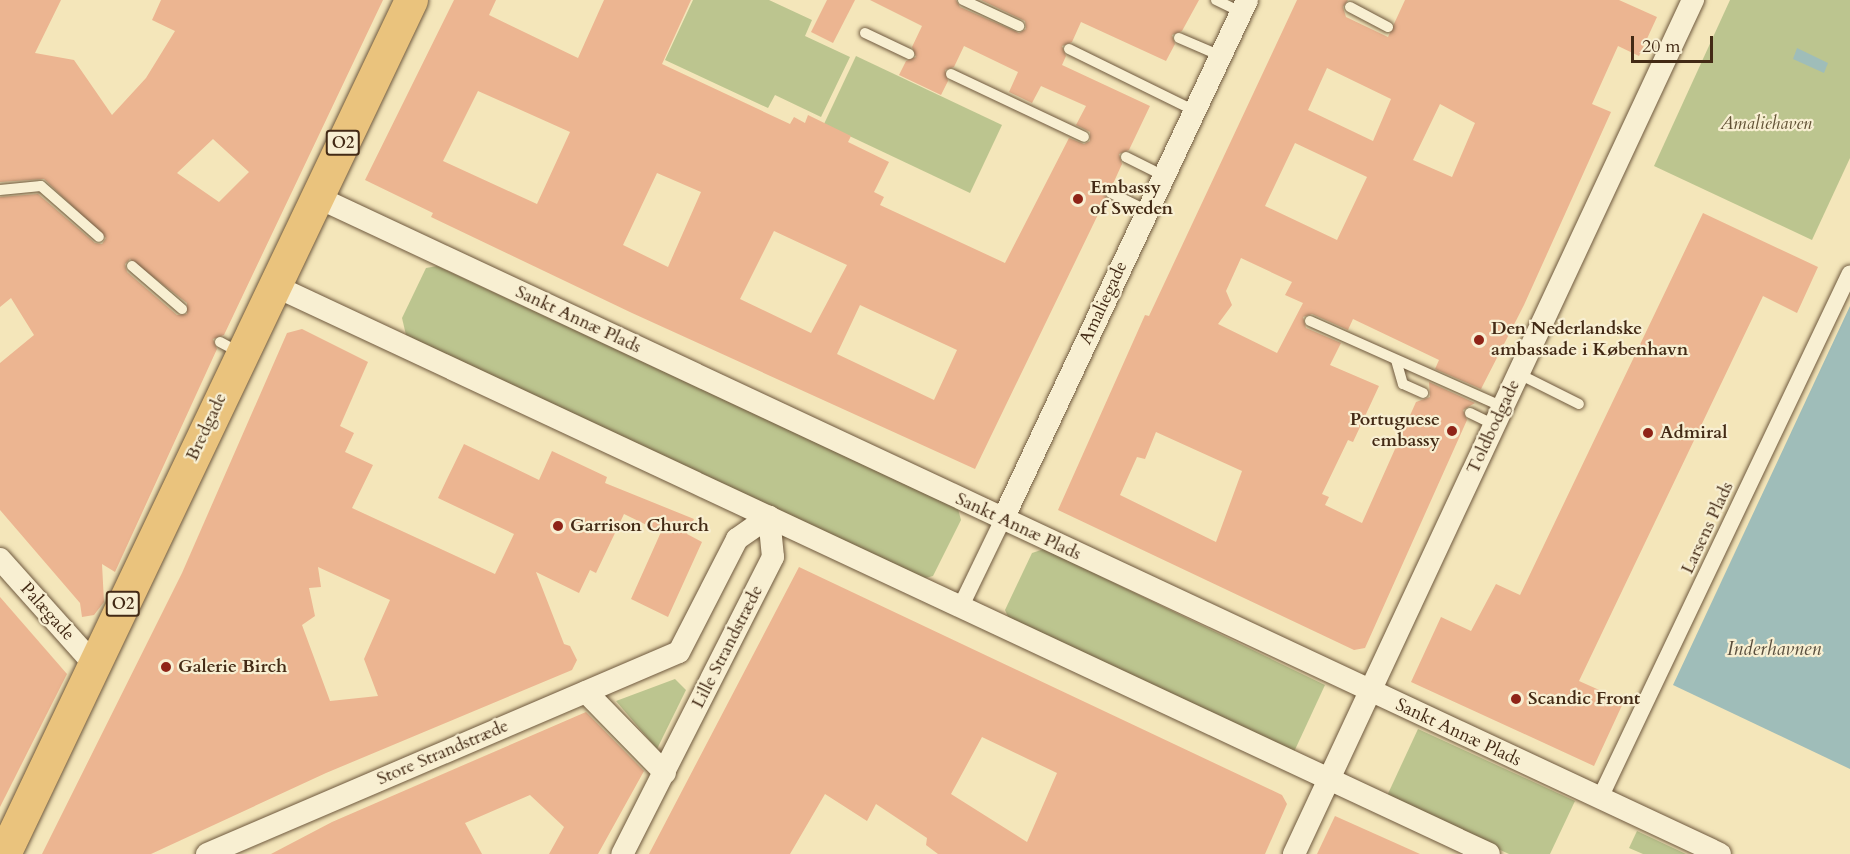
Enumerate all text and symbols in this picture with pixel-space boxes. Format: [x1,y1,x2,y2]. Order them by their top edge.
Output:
scale bar [1634,24,1716,62]
text: 20 m [1642,34,1681,59]
park label: Amaliehaven [1720,113,1812,135]
road number: O2 [325,130,361,156]
place label: Embassy of Sweden [1090,178,1173,220]
marker: Embassy of Sweden [1071,192,1085,206]
street label: Amaliegade [1075,258,1133,348]
street label: Sankt Annæ Plads [512,281,644,359]
place label: Den Nederlandske ambassade i København [1491,319,1688,362]
marker: Den Nederlandske ambassade i København [1472,333,1486,347]
street label: Toldbodgade [1463,376,1525,478]
street label: Bredgade [182,390,232,464]
place label: Portuguese embassy [1350,410,1440,452]
place label: Admiral [1660,422,1728,444]
marker: Portuguese embassy [1445,424,1459,438]
marker: Admiral [1641,426,1655,440]
street label: Larsens Plads [1677,479,1739,577]
street label: Sankt Annæ Plads [952,488,1084,566]
place label: Garrison Church [570,515,709,537]
marker: Garrison Church [551,519,565,533]
street label: Palægade [15,578,79,646]
street label: Lille Strandstræde [688,582,768,712]
road number: O2 [105,591,141,617]
water label: Inderhavnen [1727,636,1821,660]
place label: Galerie Birch [178,656,287,678]
marker: Galerie Birch [159,660,173,674]
place label: Scandic Front [1528,688,1640,710]
marker: Scandic Front [1509,692,1523,706]
street label: Sankt Annæ Plads [1392,694,1524,772]
street label: Store Strandstræde [374,716,512,790]

